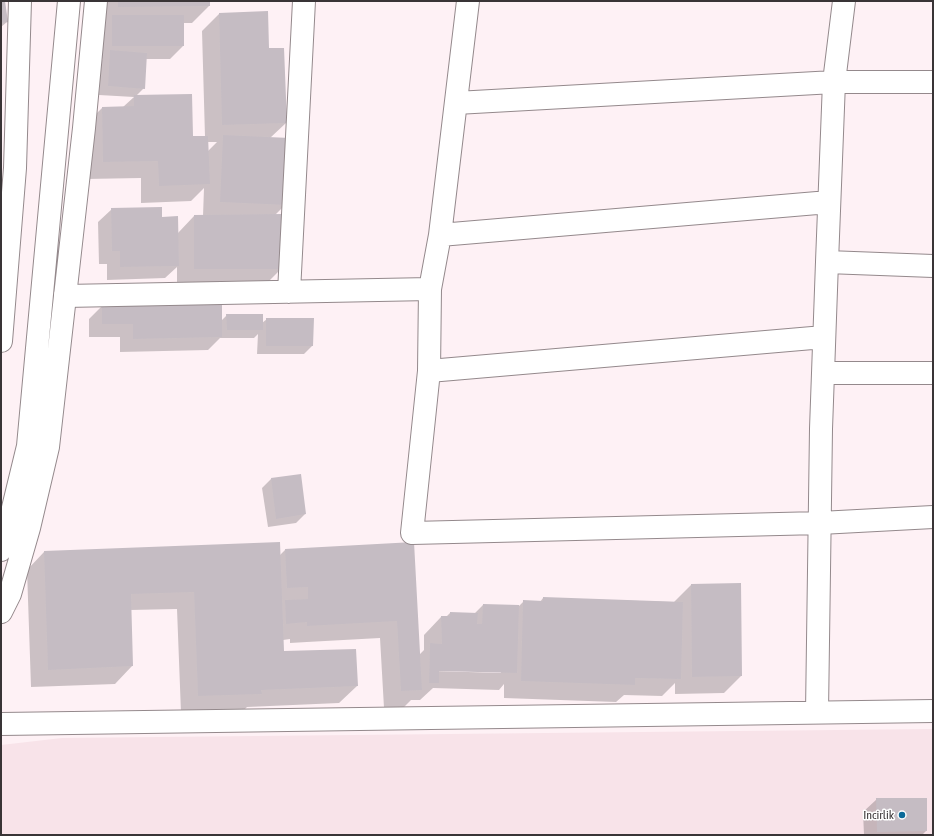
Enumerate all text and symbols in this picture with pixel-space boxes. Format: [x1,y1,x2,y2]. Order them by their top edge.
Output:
place label: Incirlik [863,808,894,822]
marker: Incirlik [897,810,907,820]

